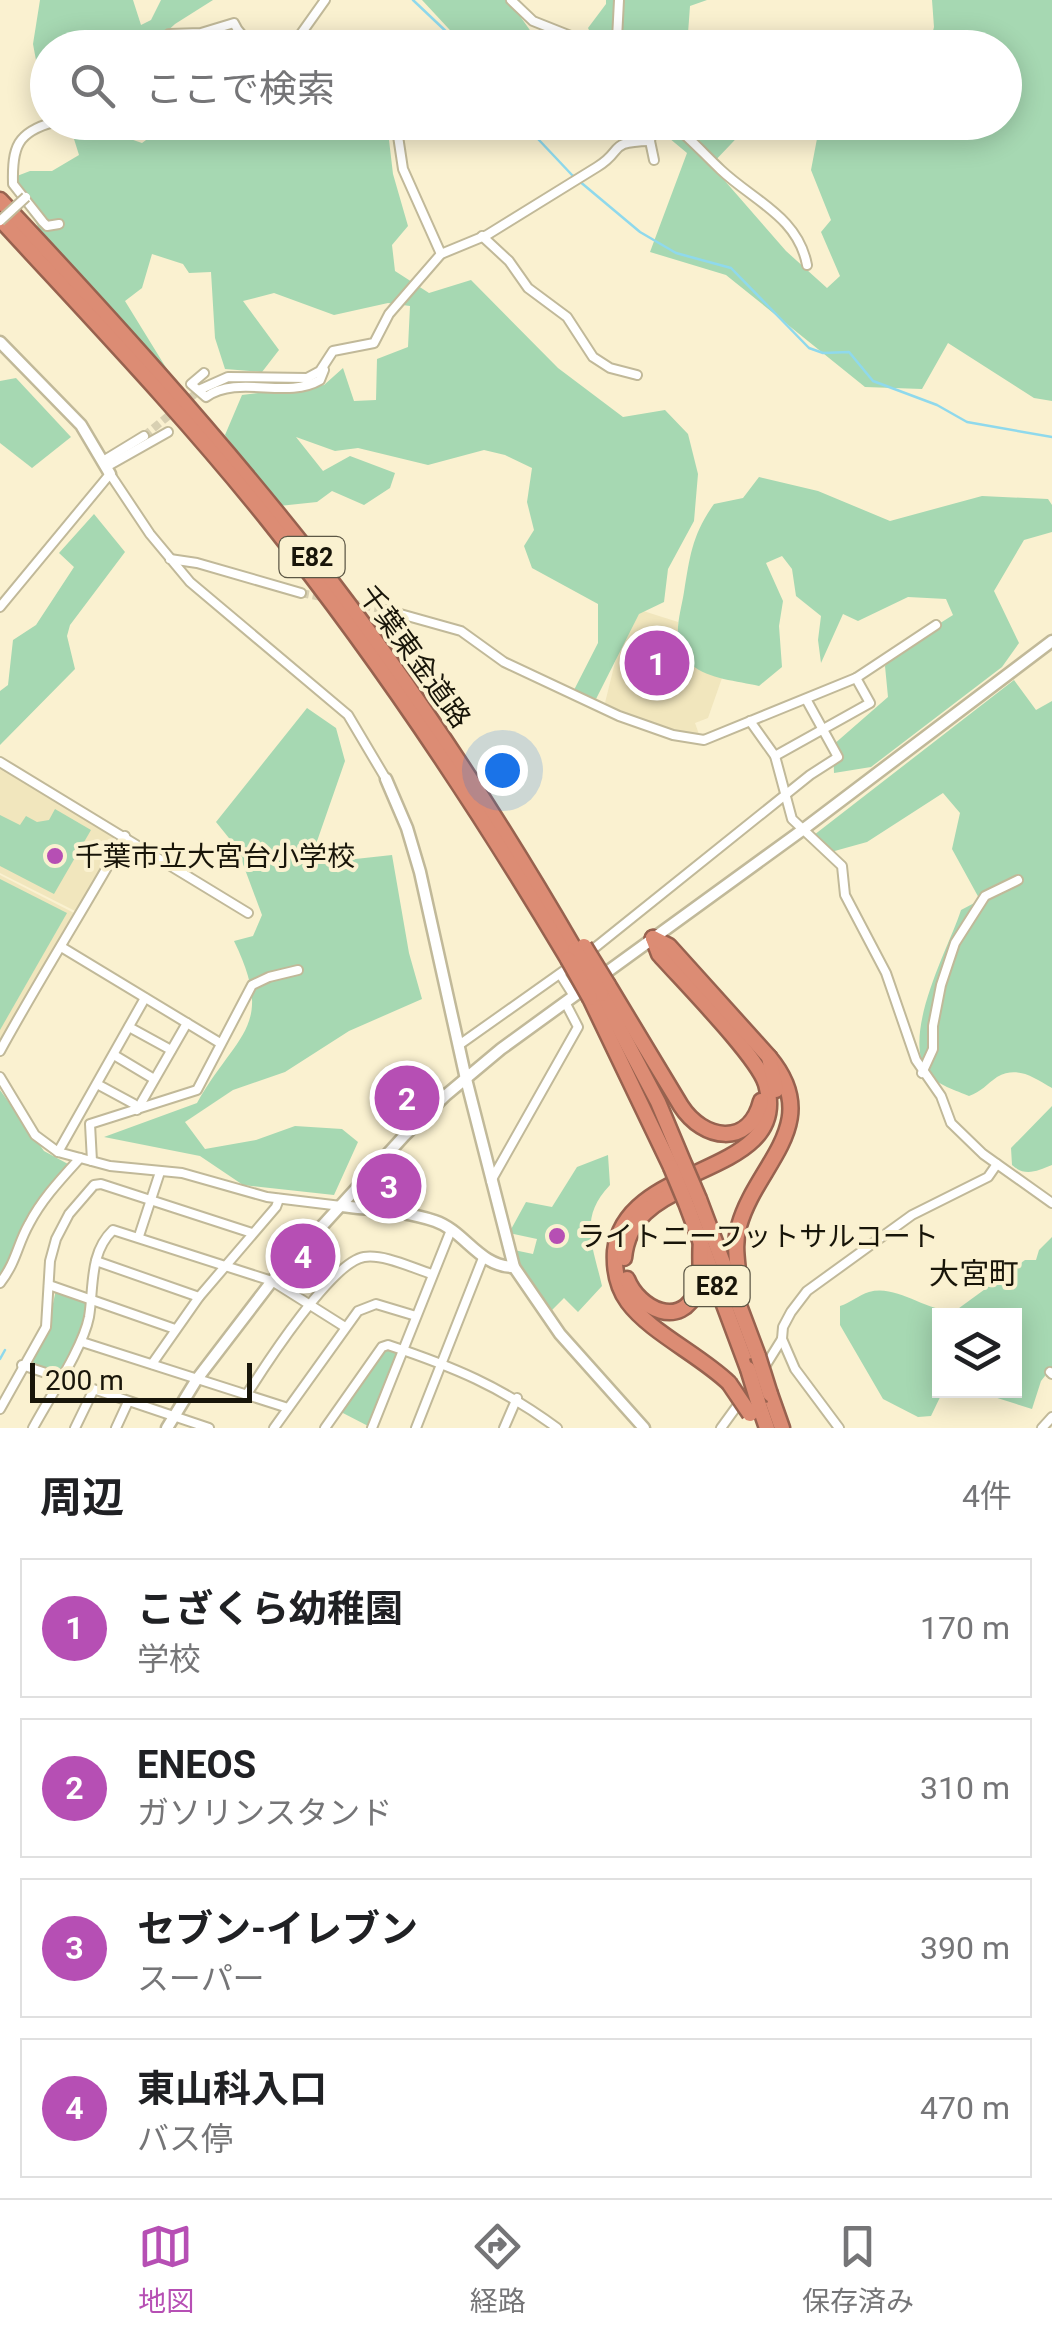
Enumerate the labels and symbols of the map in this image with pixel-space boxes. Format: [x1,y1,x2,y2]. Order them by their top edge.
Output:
road number: E82 [280,537,344,577]
street label: 千葉東金道路 [352,579,477,734]
pin: 1 [624,626,690,700]
your location [477,745,528,796]
place label: 千葉市立大宮台小学校 [75,840,355,873]
marker: 千葉市立大宮台小学校 [44,845,66,867]
pin: 2 [374,1060,440,1136]
pin: 3 [356,1148,422,1224]
pin: 4 [270,1218,336,1294]
place label: ライトニーフットサルコート [577,1220,939,1253]
marker: ライトニーフットサルコート [546,1225,568,1247]
district label: 大宮町 [929,1256,1019,1291]
road number: E82 [684,1266,750,1306]
scale bar [30,1358,252,1402]

